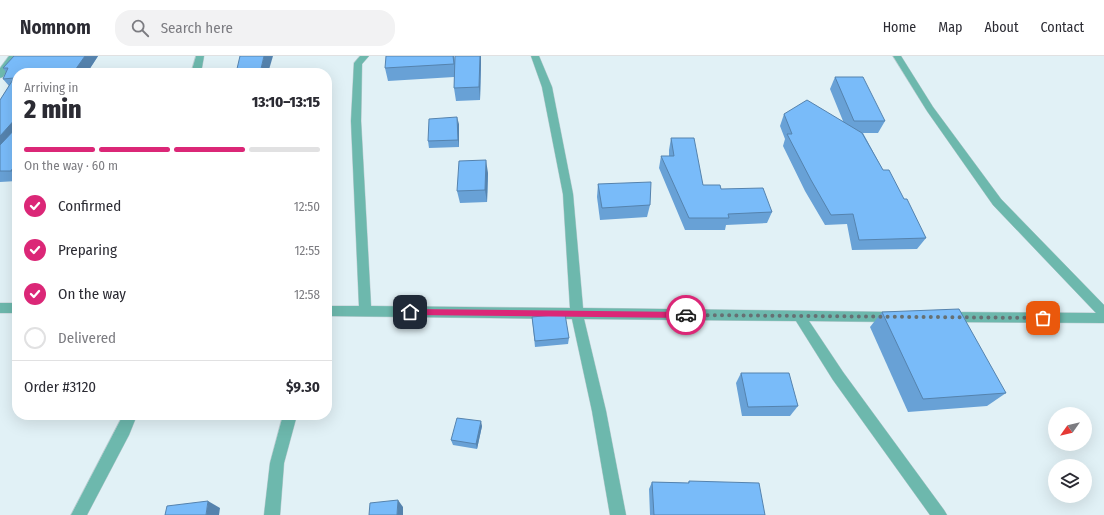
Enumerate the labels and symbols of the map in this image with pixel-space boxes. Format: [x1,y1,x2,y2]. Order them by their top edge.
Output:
pin [393,295,427,329]
courier [666,295,706,335]
pin [1026,301,1060,335]
north arrow [1048,407,1092,451]

